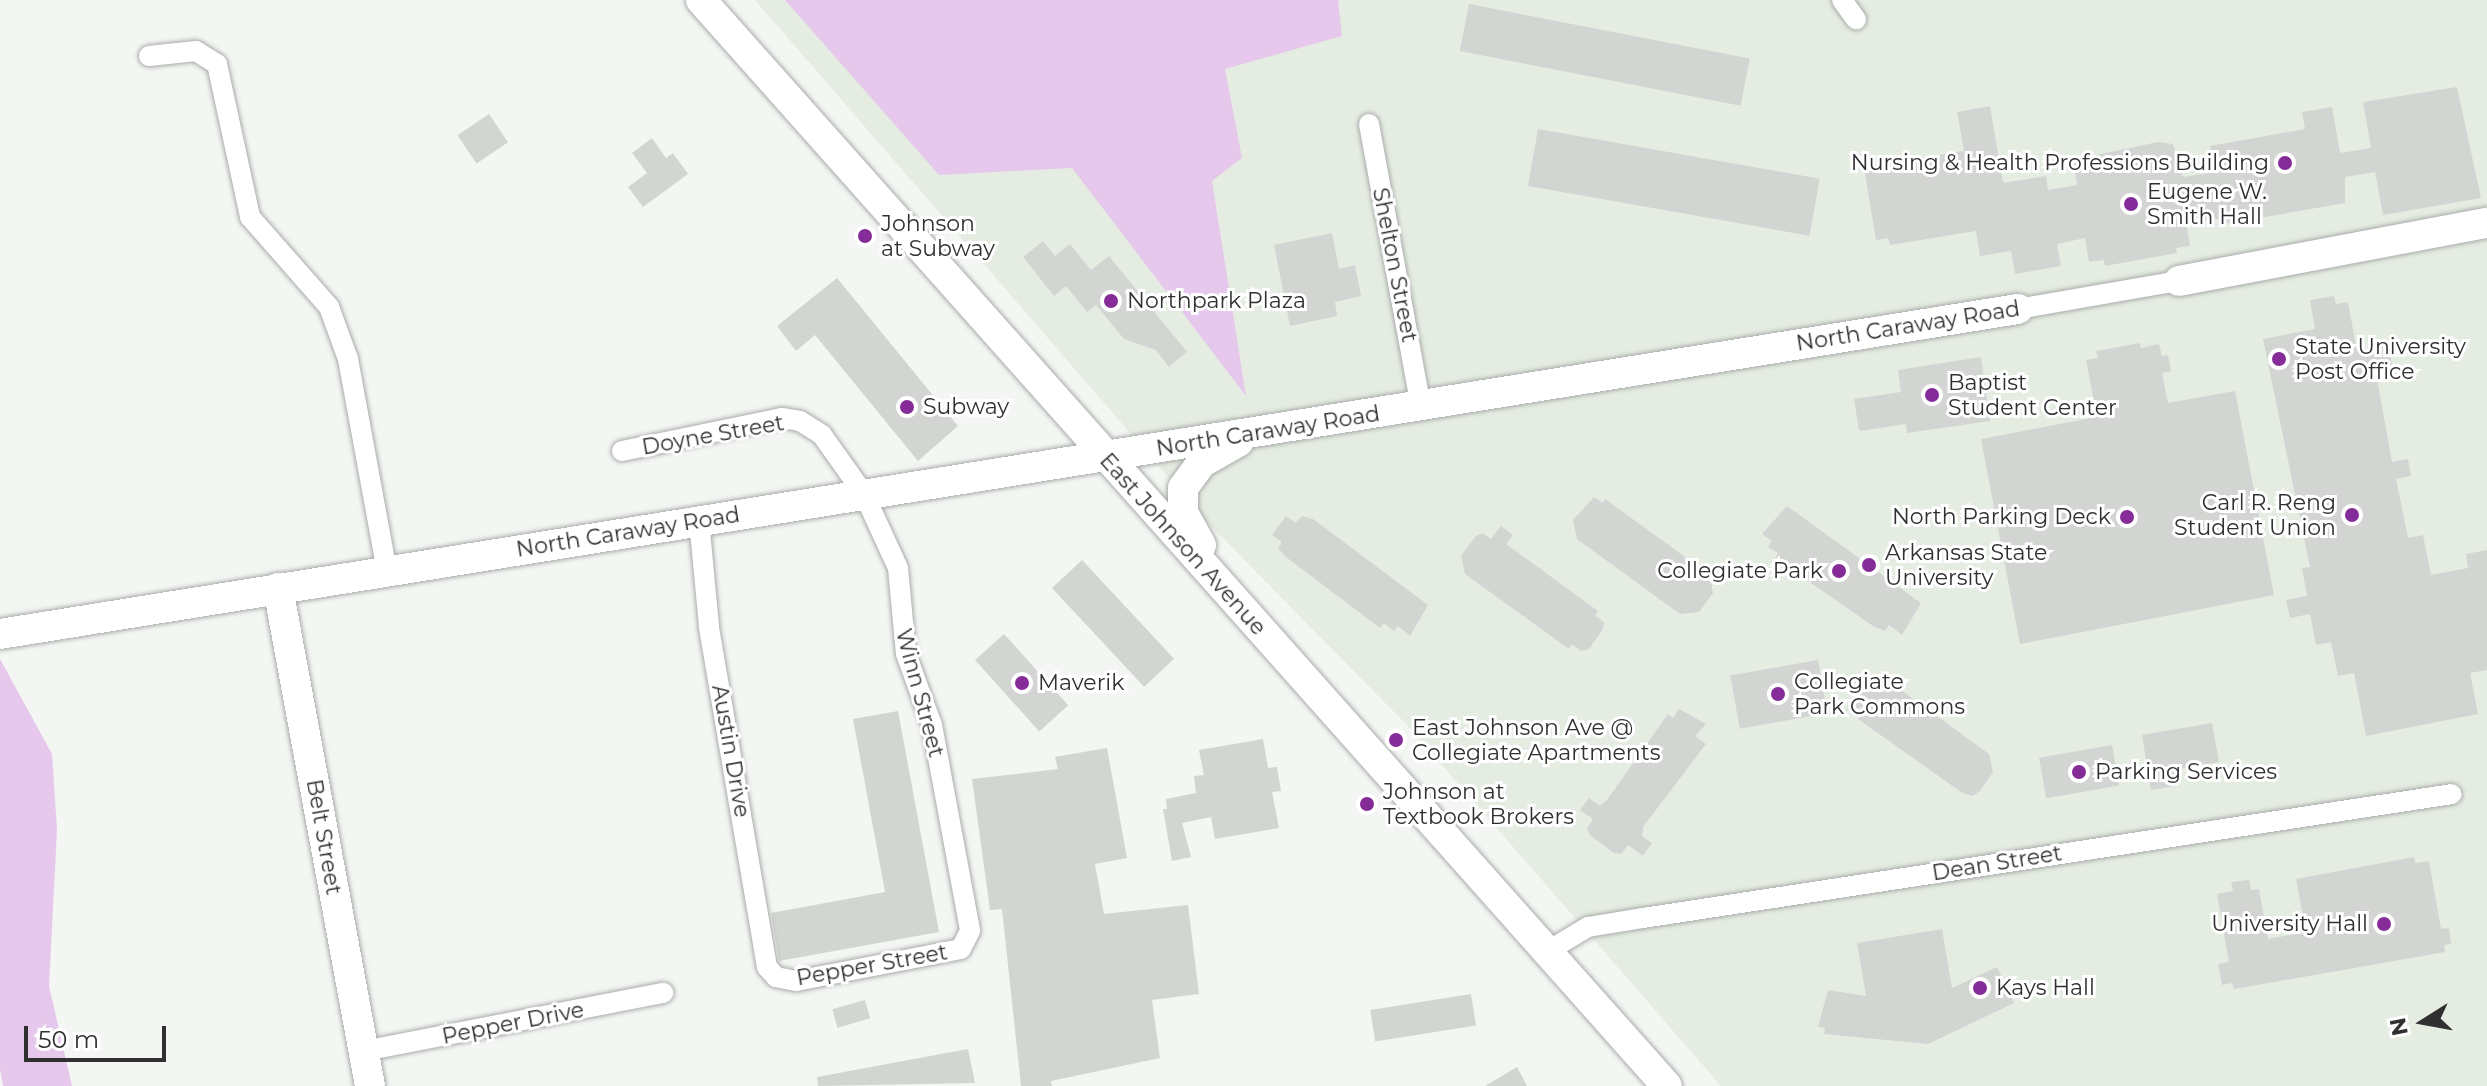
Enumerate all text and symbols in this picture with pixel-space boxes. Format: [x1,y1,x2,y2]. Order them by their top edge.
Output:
place label: Nursing & Health Professions Building [1851,150,2269,176]
marker: Nursing & Health Professions Building [2276,154,2294,172]
place label: Eugene W. Smith Hall [2147,178,2267,230]
street label: Shelton Street [1367,185,1423,345]
marker: Eugene W. Smith Hall [2122,195,2140,213]
place label: Johnson at Subway [881,210,995,262]
marker: Johnson at Subway [856,227,874,245]
place label: Northpark Plaza [1127,288,1306,314]
marker: Northpark Plaza [1102,292,1120,310]
street label: North Caraway Road [1794,295,2022,357]
place label: State University Post Office [2295,333,2466,384]
marker: State University Post Office [2270,350,2288,368]
place label: Baptist Student Center [1948,369,2117,420]
marker: Baptist Student Center [1923,386,1941,404]
place label: Subway [923,394,1009,420]
marker: Subway [898,398,916,416]
street label: North Caraway Road [1154,400,1382,462]
street label: Doyne Street [640,409,786,461]
street label: East Johnson Avenue [1094,448,1272,640]
place label: Carl R. Reng Student Union [2174,489,2336,540]
street label: North Caraway Road [514,501,742,563]
place label: North Parking Deck [1892,504,2111,530]
marker: Carl R. Reng Student Union [2343,506,2361,524]
marker: North Parking Deck [2118,508,2136,526]
place label: Arkansas State University [1885,539,2047,590]
marker: Arkansas State University [1860,556,1878,574]
place label: Collegiate Park [1657,558,1823,584]
marker: Collegiate Park [1830,562,1848,580]
street label: Winn Street [890,626,950,760]
place label: Collegiate Park Commons [1794,668,1965,720]
place label: Maverik [1038,670,1124,696]
marker: Maverik [1013,674,1031,692]
street label: Austin Drive [706,683,756,819]
marker: Collegiate Park Commons [1769,685,1787,703]
place label: East Johnson Ave @ Collegiate Apartments [1412,714,1660,766]
marker: East Johnson Ave @ Collegiate Apartments [1387,731,1405,749]
place label: Parking Services [2095,759,2277,785]
marker: Parking Services [2070,763,2088,781]
street label: Belt Street [301,777,347,897]
place label: Johnson at Textbook Brokers [1383,778,1574,830]
marker: Johnson at Textbook Brokers [1358,795,1376,813]
street label: Dean Street [1930,840,2064,886]
place label: University Hall [2211,911,2368,937]
marker: University Hall [2375,915,2393,933]
street label: Pepper Street [794,939,950,991]
place label: Kays Hall [1996,975,2095,1001]
marker: Kays Hall [1971,979,1989,997]
north arrow [2383,982,2463,1062]
street label: Pepper Drive [440,996,586,1050]
scale bar [28,1010,170,1060]
text: N [2384,1015,2414,1038]
text: 50 m [38,1025,99,1054]

